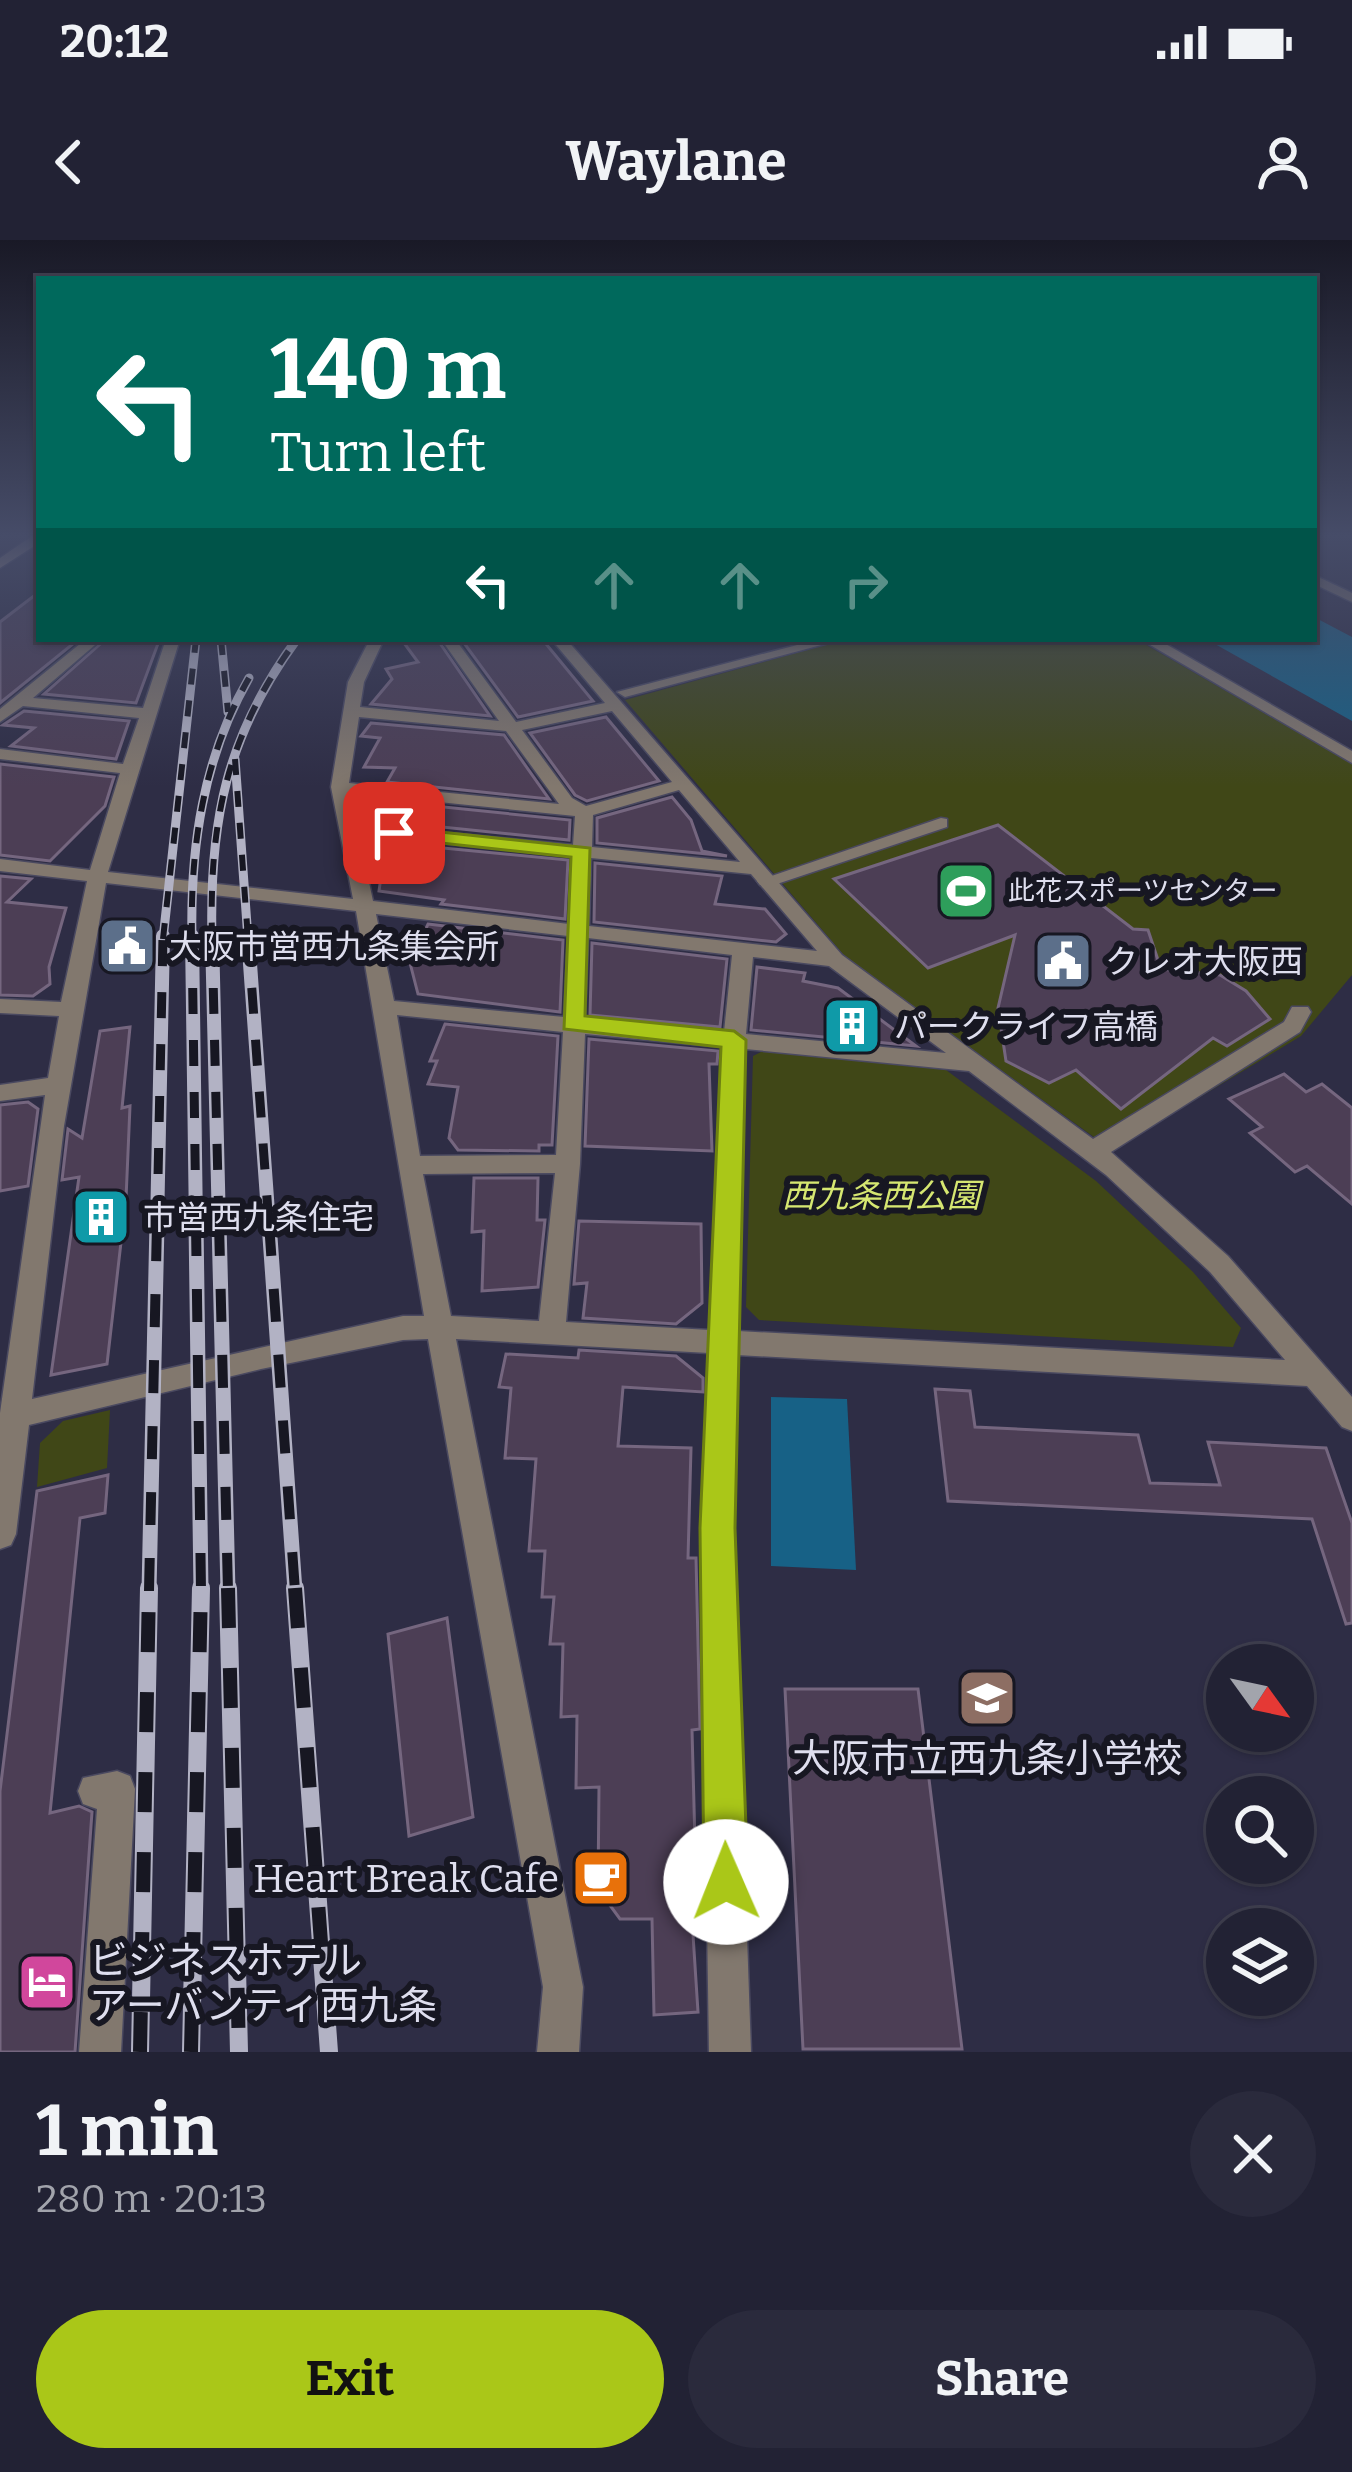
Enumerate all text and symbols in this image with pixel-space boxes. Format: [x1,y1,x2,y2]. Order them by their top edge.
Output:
text: 20:12 [60,15,169,69]
icon: back [36,129,102,195]
icon: person [1250,129,1316,195]
text: Waylane [565,130,787,194]
text: 140 m [270,319,506,420]
icon: left [72,324,228,480]
text: Turn left [270,421,486,485]
icon: left [455,552,521,618]
icon: ahead [581,552,647,618]
icon: ahead [707,552,773,618]
icon: right [833,552,899,618]
pin [343,782,445,884]
icon: arrive [361,800,427,866]
sports icon: 此花スポーツセンター [935,860,997,922]
place label: 此花スポーツセンター [1008,875,1277,907]
public building icon: 大阪市営西九条集会所 [96,915,158,977]
place label: 大阪市営西九条集会所 [169,927,499,967]
public building icon: クレオ大阪西 [1032,930,1094,992]
place label: クレオ大阪西 [1105,942,1303,982]
building icon: パークライフ高橋 [821,995,883,1057]
place label: パークライフ高橋 [894,1007,1158,1047]
park label: 西九条西公園 [782,1176,984,1216]
building icon: 市営西九条住宅 [70,1186,132,1248]
place label: 市営西九条住宅 [143,1198,374,1238]
north arrow [1206,1644,1314,1752]
map controls [1206,1644,1314,2016]
school or university icon: 大阪市立西九条小学校 [956,1667,1018,1729]
place label: 大阪市立西九条小学校 [792,1736,1182,1782]
button: search [1206,1776,1314,1884]
position arrow [663,1819,789,1945]
cafe icon: Heart Break Cafe [570,1847,632,1909]
place label: Heart Break Cafe [253,1856,559,1902]
button: layers [1206,1908,1314,2016]
place label: ビジネスホテル アーバンティ西九条 [89,1938,437,2029]
hotel icon: ビジネスホテル アーバンティ西九条 [16,1951,78,2013]
text: 1 min [36,2088,218,2174]
button: close [1190,2091,1316,2217]
text: 280 m · 20:13 [36,2176,267,2222]
button: Exit [36,2310,664,2448]
button: Share [688,2310,1316,2448]

